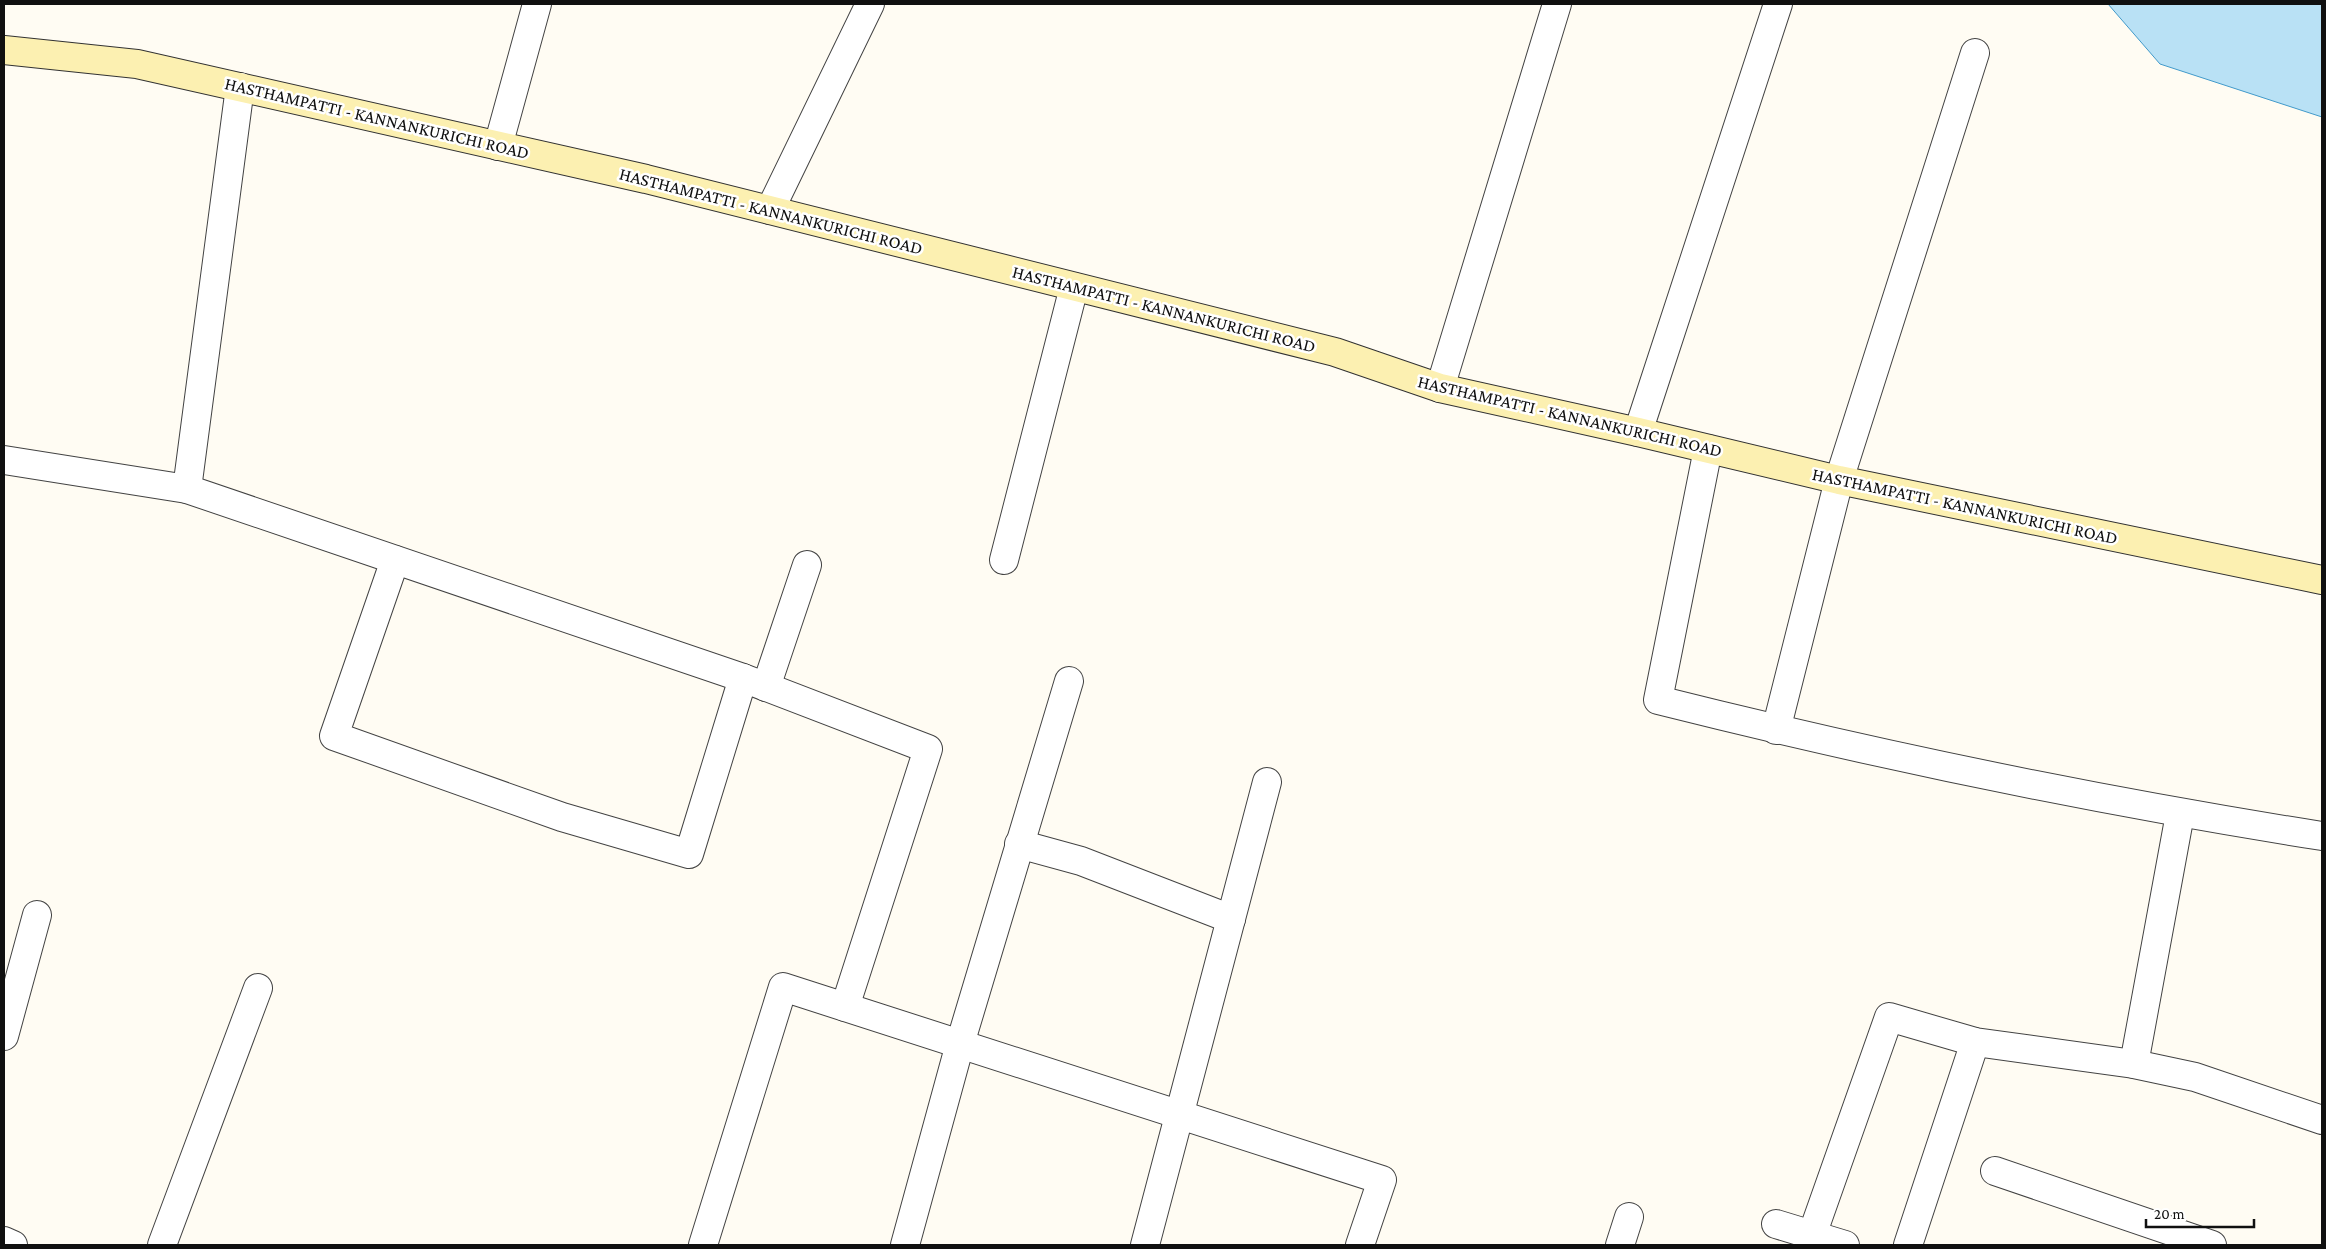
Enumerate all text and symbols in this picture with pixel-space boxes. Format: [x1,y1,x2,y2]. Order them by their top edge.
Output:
street label: HASTHAMPATTI - KANNANKURICHI ROAD [223,73,531,163]
street label: HASTHAMPATTI - KANNANKURICHI ROAD [617,164,925,258]
street label: HASTHAMPATTI - KANNANKURICHI ROAD [1010,262,1318,356]
street label: HASTHAMPATTI - KANNANKURICHI ROAD [1416,371,1724,461]
street label: HASTHAMPATTI - KANNANKURICHI ROAD [1810,464,2120,548]
scale bar [2146,1196,2254,1228]
text: 20 m [2154,1206,2185,1222]

